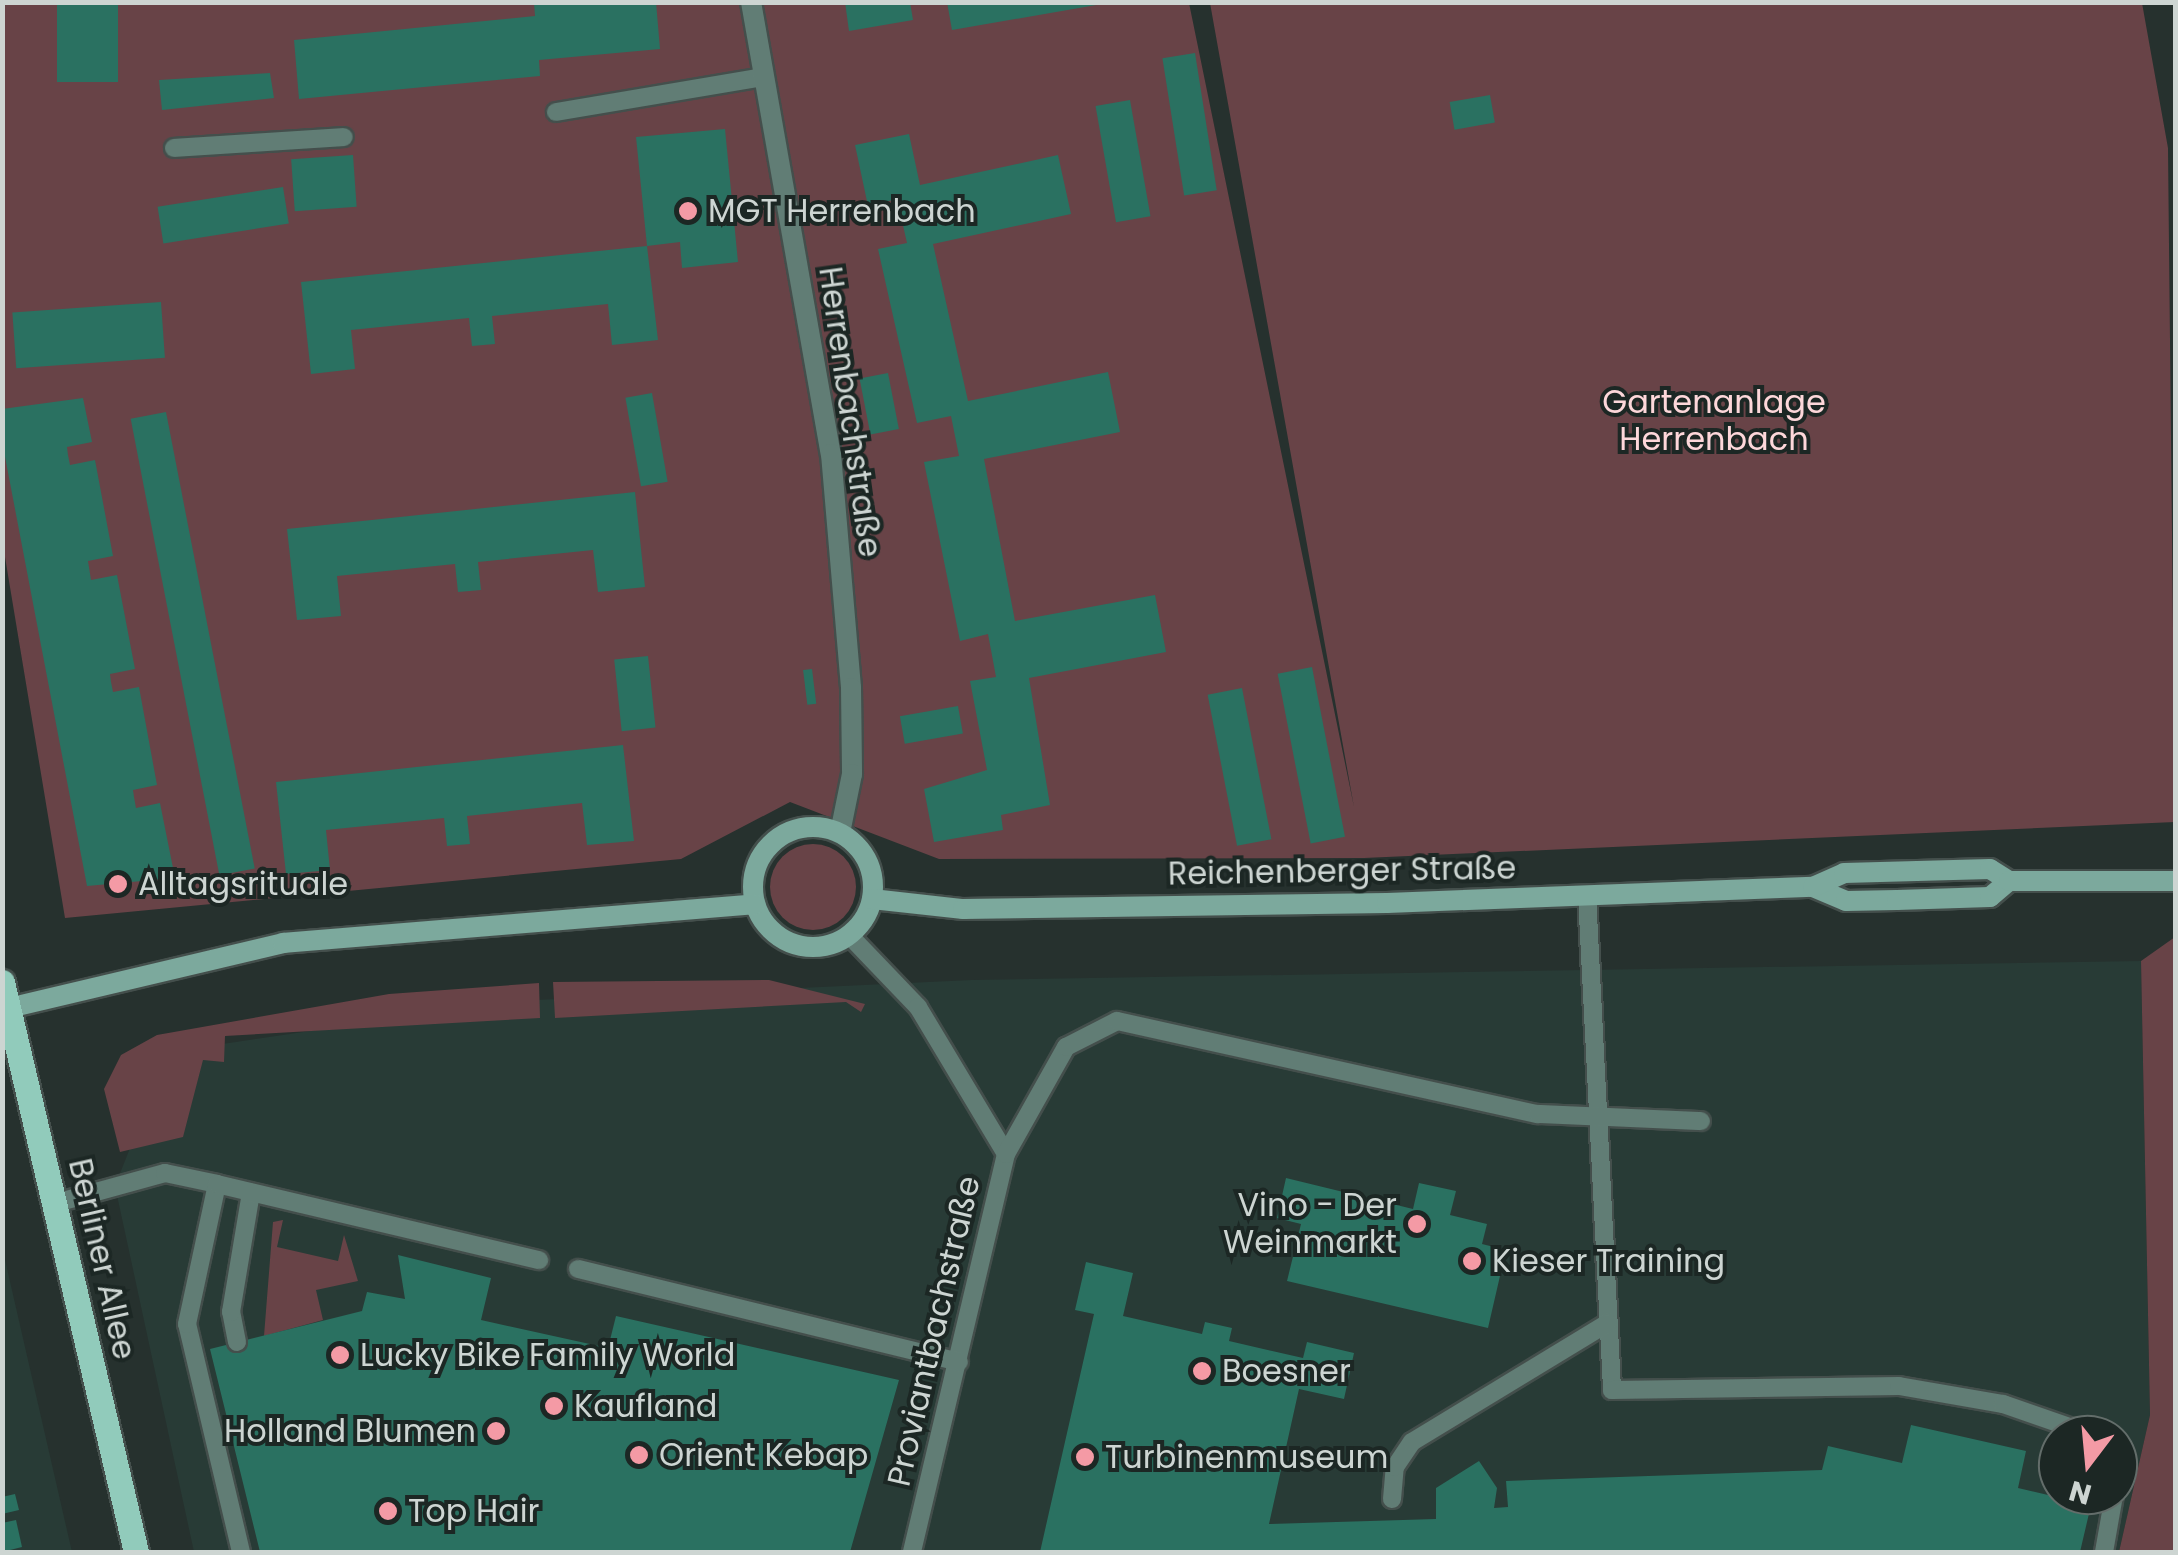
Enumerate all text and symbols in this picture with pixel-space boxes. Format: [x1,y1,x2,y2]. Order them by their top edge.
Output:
place label: MGT Herrenbach [708,192,976,230]
marker: MGT Herrenbach [677,200,699,222]
street label: Herrenbachstraße [811,264,889,560]
park label: Gartenanlage Herrenbach [1602,384,1826,459]
street label: Reichenberger Straße [1167,849,1517,893]
place label: Alltagsrituale [138,865,348,903]
marker: Alltagsrituale [107,873,129,895]
street label: Berliner Allee [60,1155,144,1363]
street label: Proviantbachstraße [880,1172,988,1490]
place label: Vino - Der Weinmarkt [1223,1187,1397,1262]
marker: Vino - Der Weinmarkt [1406,1213,1428,1235]
place label: Kieser Training [1492,1242,1725,1280]
marker: Kieser Training [1461,1250,1483,1272]
place label: Lucky Bike Family World [360,1336,735,1374]
marker: Lucky Bike Family World [329,1344,351,1366]
place label: Boesner [1222,1352,1351,1390]
marker: Boesner [1191,1360,1213,1382]
place label: Kaufland [574,1387,717,1425]
marker: Kaufland [543,1395,565,1417]
place label: Holland Blumen [224,1412,476,1450]
north arrow [2038,1415,2138,1515]
marker: Holland Blumen [485,1420,507,1442]
place label: Orient Kebap [659,1436,868,1474]
place label: Turbinenmuseum [1105,1438,1388,1476]
marker: Orient Kebap [628,1444,650,1466]
marker: Turbinenmuseum [1074,1446,1096,1468]
text: N [2065,1471,2096,1514]
place label: Top Hair [408,1492,540,1530]
marker: Top Hair [377,1500,399,1522]

